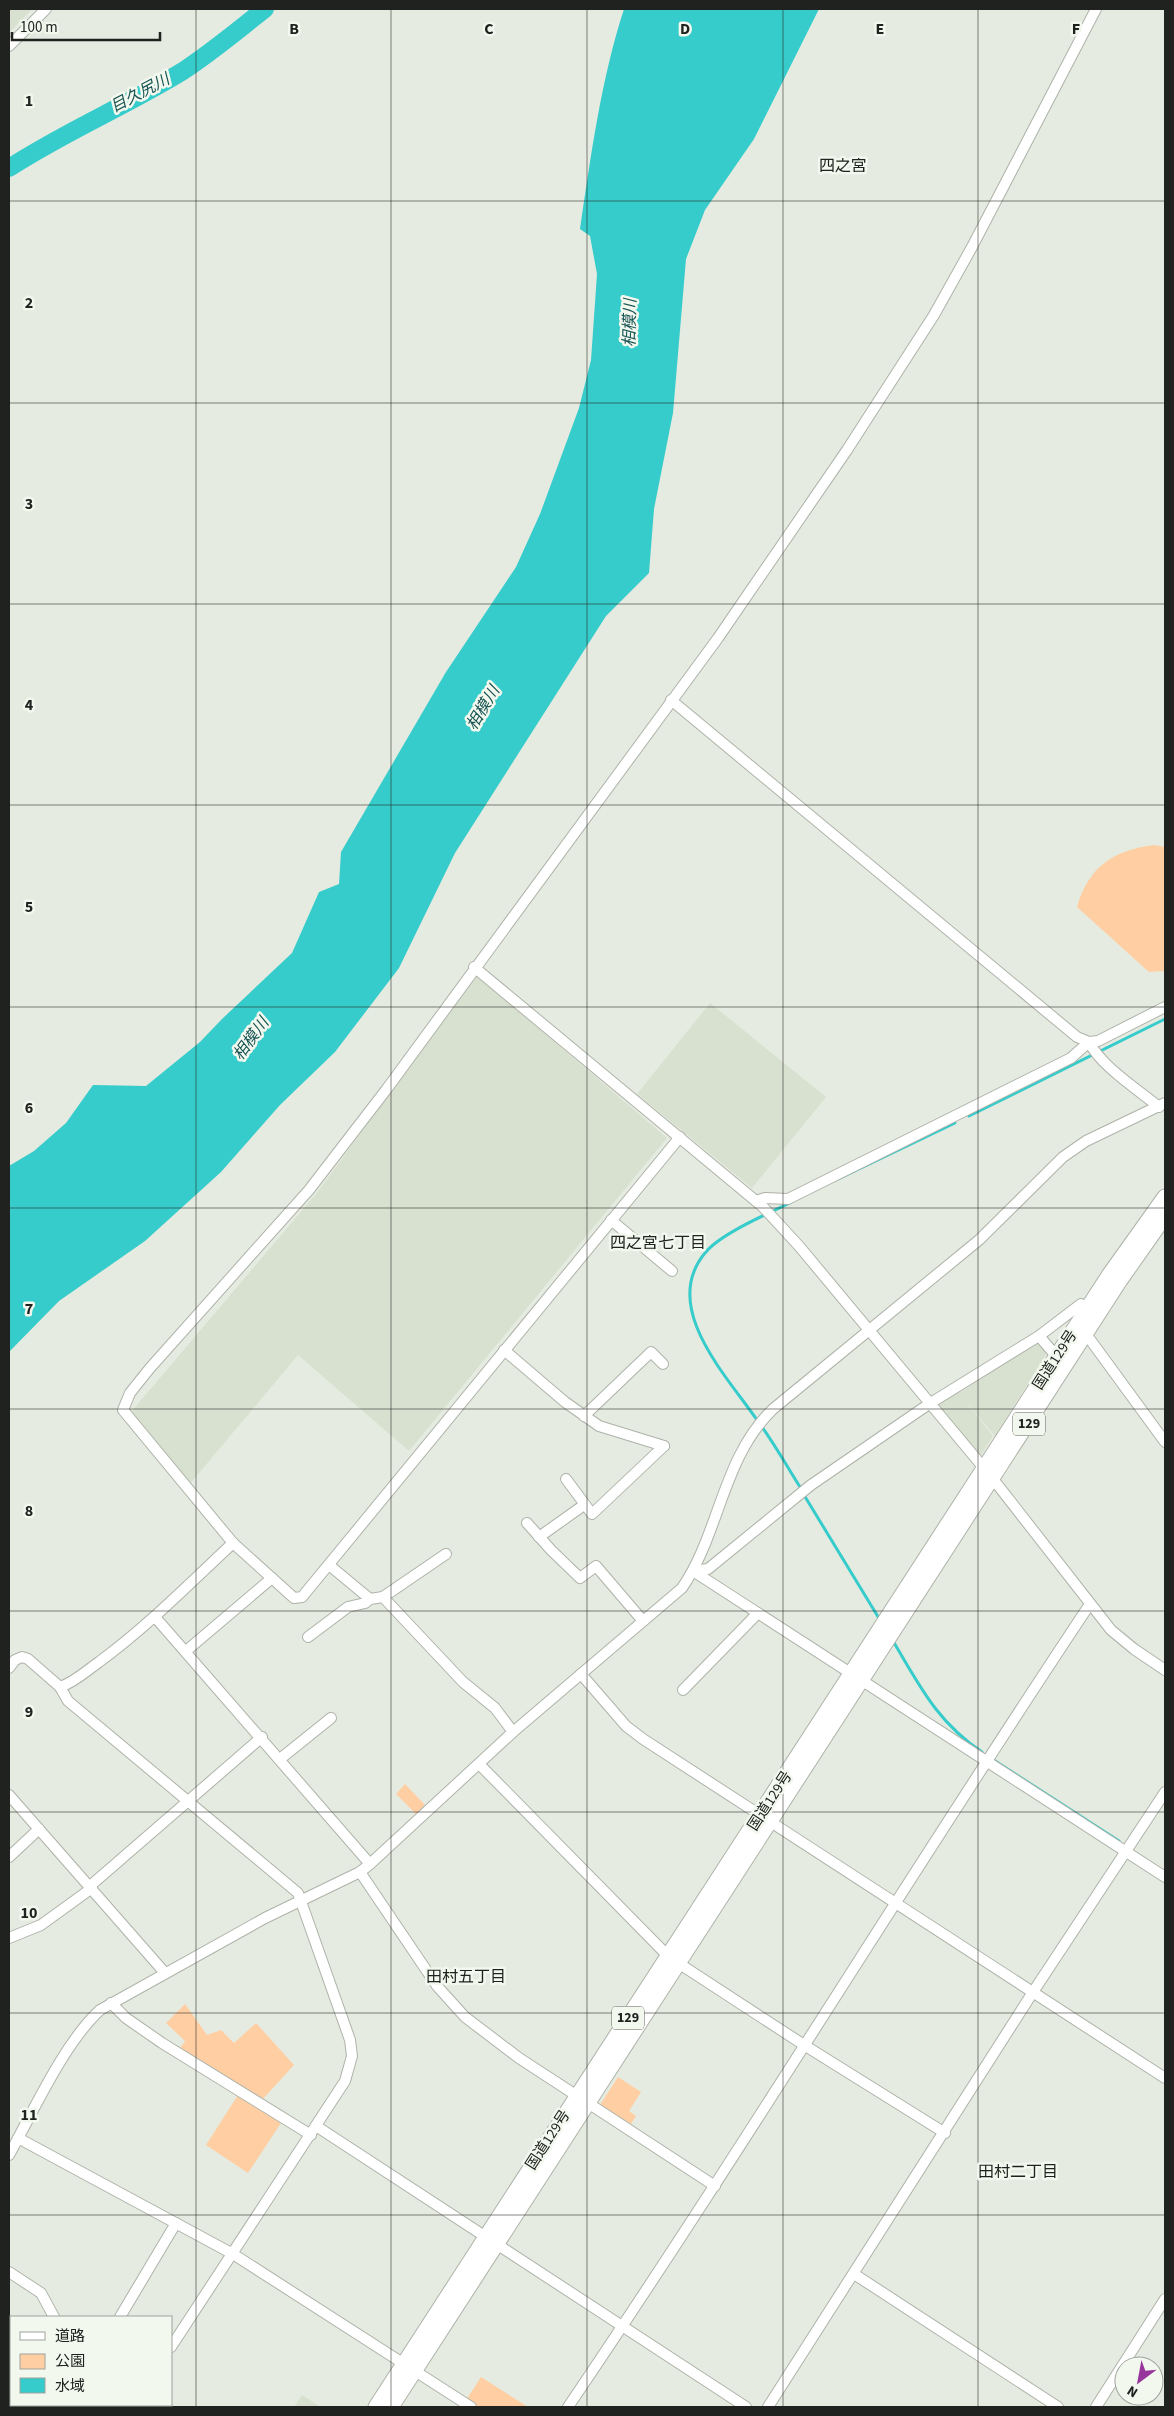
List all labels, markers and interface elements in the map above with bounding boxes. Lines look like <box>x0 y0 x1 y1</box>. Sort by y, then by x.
scale bar <box>12 10 160 42</box>
text: 100 m <box>20 17 58 38</box>
text: B <box>289 18 299 40</box>
text: C <box>484 18 494 40</box>
text: D <box>680 18 690 40</box>
text: E <box>876 18 884 40</box>
text: F <box>1072 18 1080 40</box>
water label: 目久尻川 <box>107 67 175 118</box>
text: 1 <box>25 90 33 112</box>
district label: 四之宮 <box>819 155 867 177</box>
text: 2 <box>25 292 33 314</box>
water label: 相模川 <box>619 297 641 347</box>
text: 3 <box>25 493 33 515</box>
water label: 相模川 <box>461 680 506 734</box>
text: 4 <box>25 694 34 716</box>
text: 5 <box>25 896 33 918</box>
water label: 相模川 <box>228 1012 275 1065</box>
text: 6 <box>25 1097 33 1119</box>
district label: 四之宮七丁目 <box>610 1232 706 1254</box>
text: 7 <box>25 1298 33 1320</box>
street label: 国道129号 <box>1028 1326 1082 1394</box>
road number: 129 <box>1013 1412 1045 1436</box>
text: 8 <box>25 1500 33 1522</box>
text: 9 <box>25 1701 33 1723</box>
street label: 国道129号 <box>743 1767 797 1835</box>
text: 10 <box>21 1902 37 1924</box>
district label: 田村五丁目 <box>426 1966 506 1988</box>
road number: 129 <box>612 2006 644 2030</box>
text: 11 <box>21 2104 37 2126</box>
street label: 国道129号 <box>521 2106 575 2174</box>
district label: 田村二丁目 <box>978 2161 1058 2183</box>
legend <box>10 2316 172 2406</box>
text: 道路 <box>55 2326 85 2347</box>
text: 公園 <box>55 2351 85 2372</box>
north arrow <box>1114 2356 1164 2406</box>
text: 水域 <box>55 2376 85 2397</box>
text: N <box>1123 2380 1142 2402</box>

